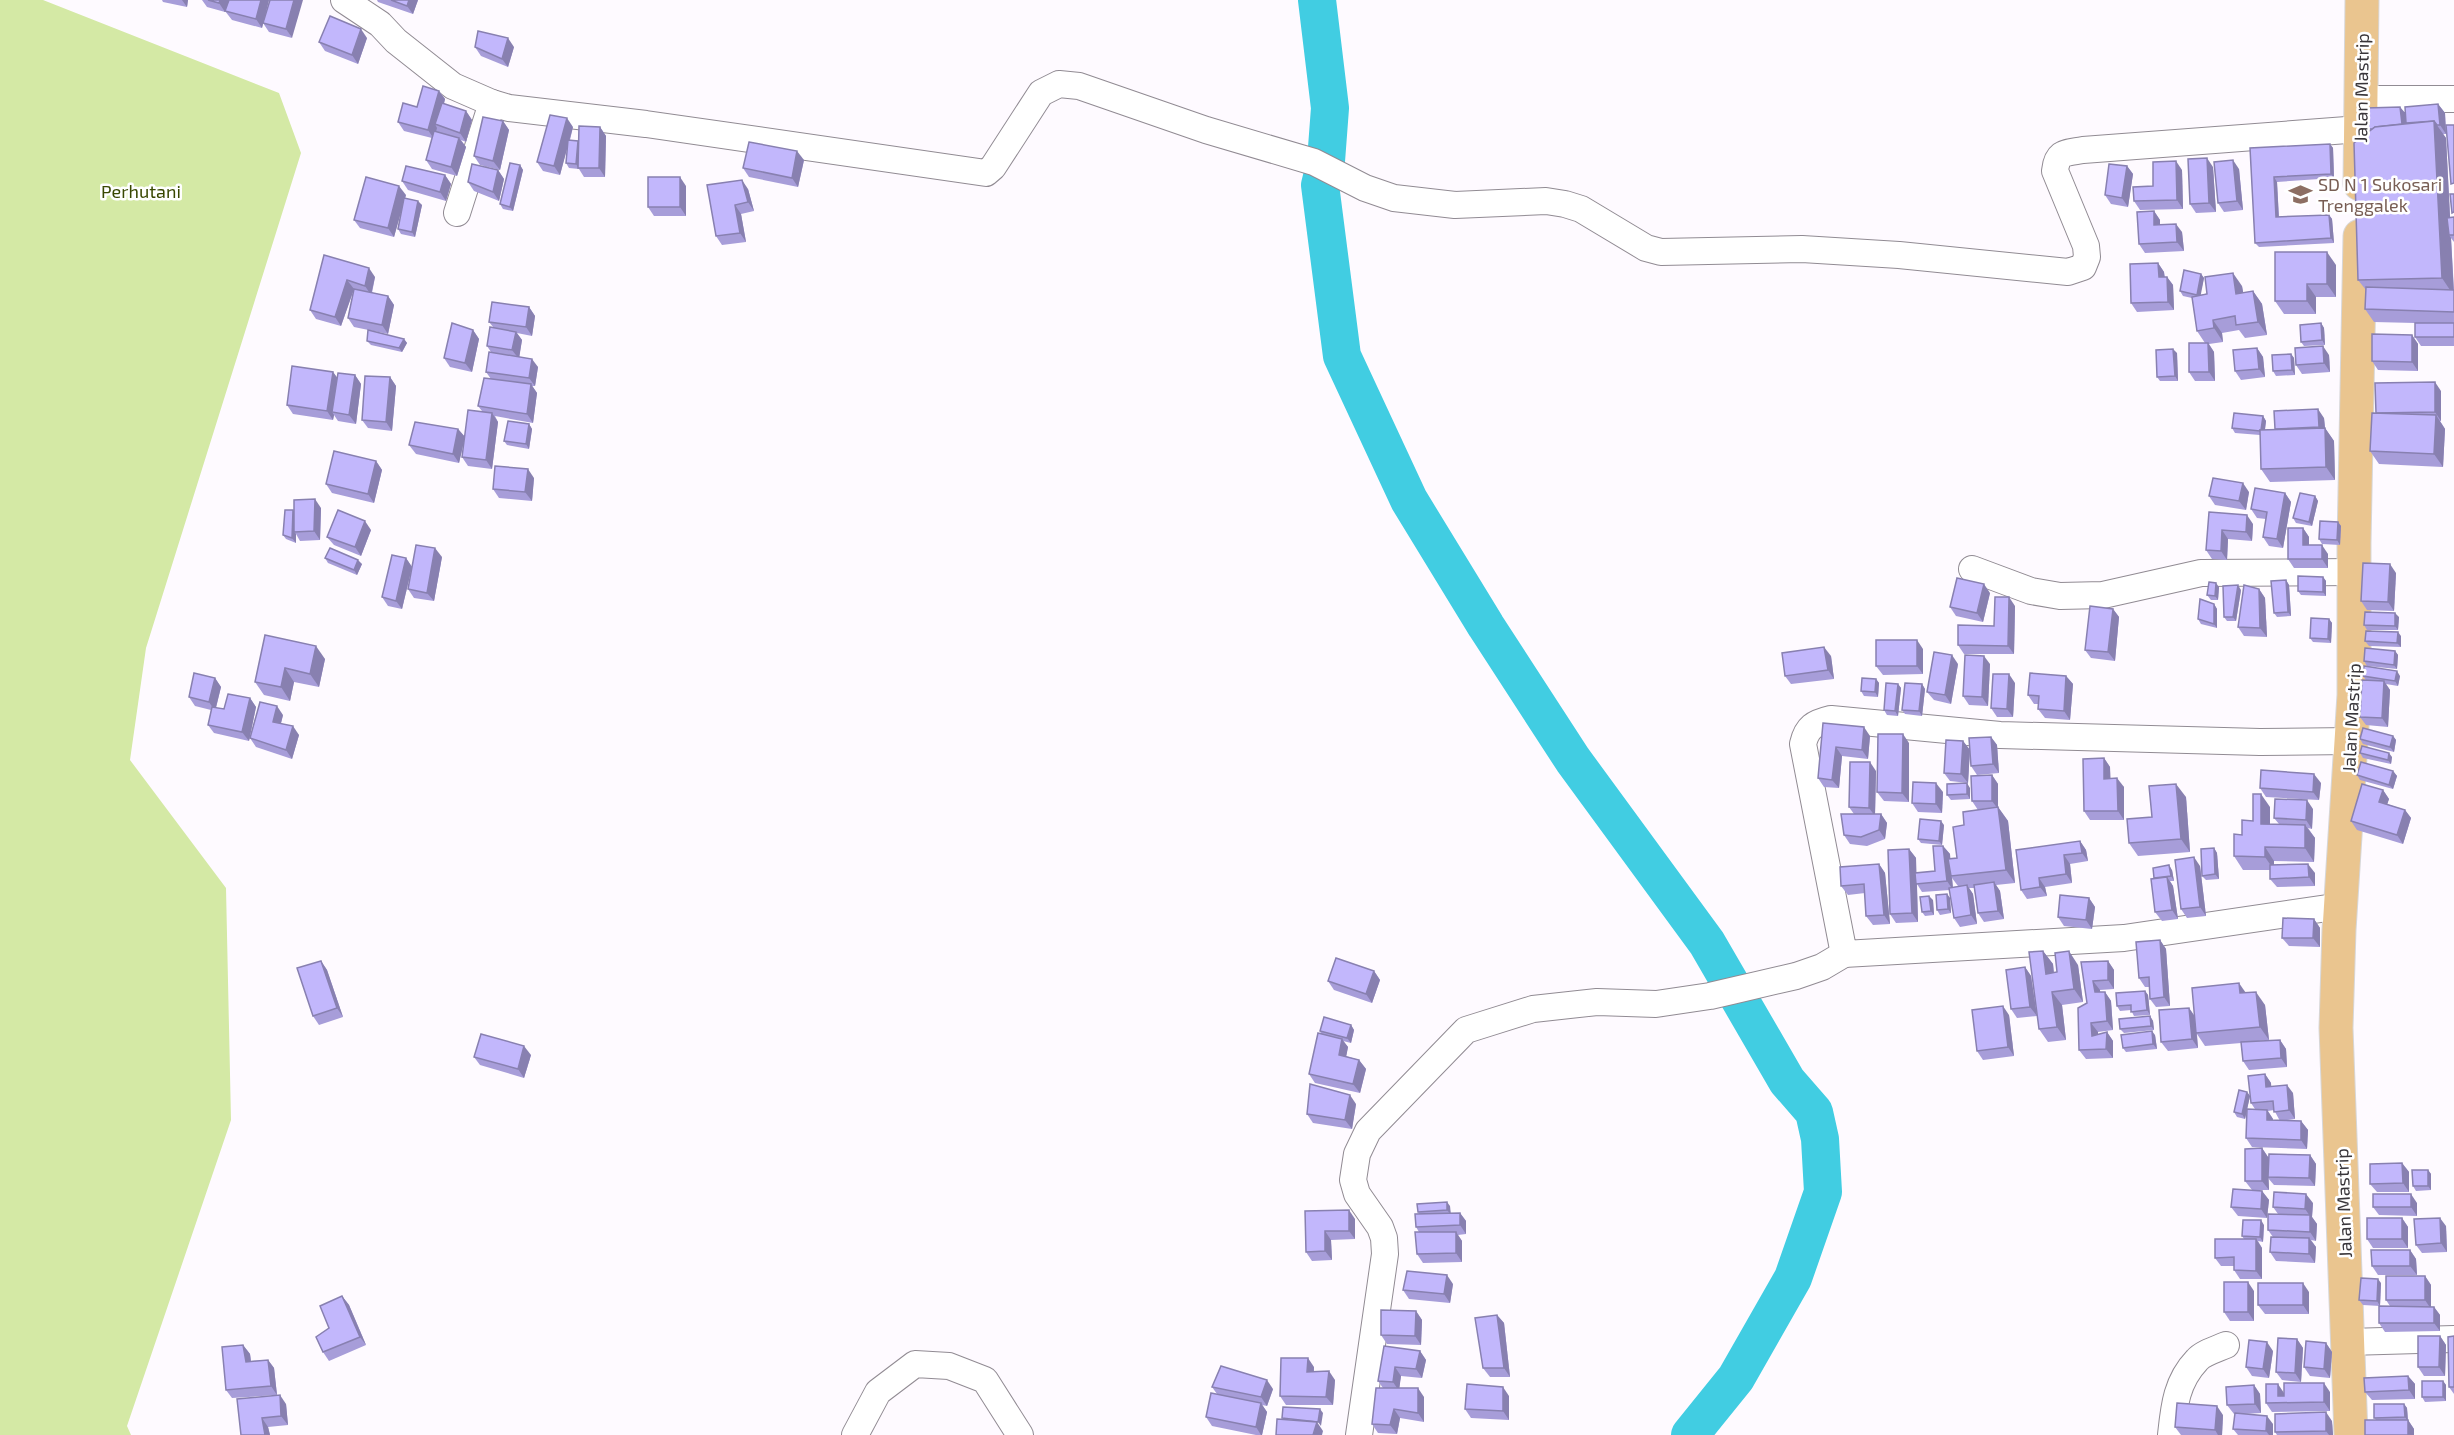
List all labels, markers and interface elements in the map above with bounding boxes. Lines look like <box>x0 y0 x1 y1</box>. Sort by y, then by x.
street label: Jalan Mastrip <box>2349 33 2373 143</box>
place label: SD N 1 Sukosari Trenggalek <box>2318 173 2442 216</box>
park label: Perhutani <box>101 180 181 202</box>
school or university icon: SD N 1 Sukosari Trenggalek <box>2287 181 2313 207</box>
street label: Jalan Mastrip <box>2337 663 2365 773</box>
street label: Jalan Mastrip <box>2330 1148 2356 1258</box>

